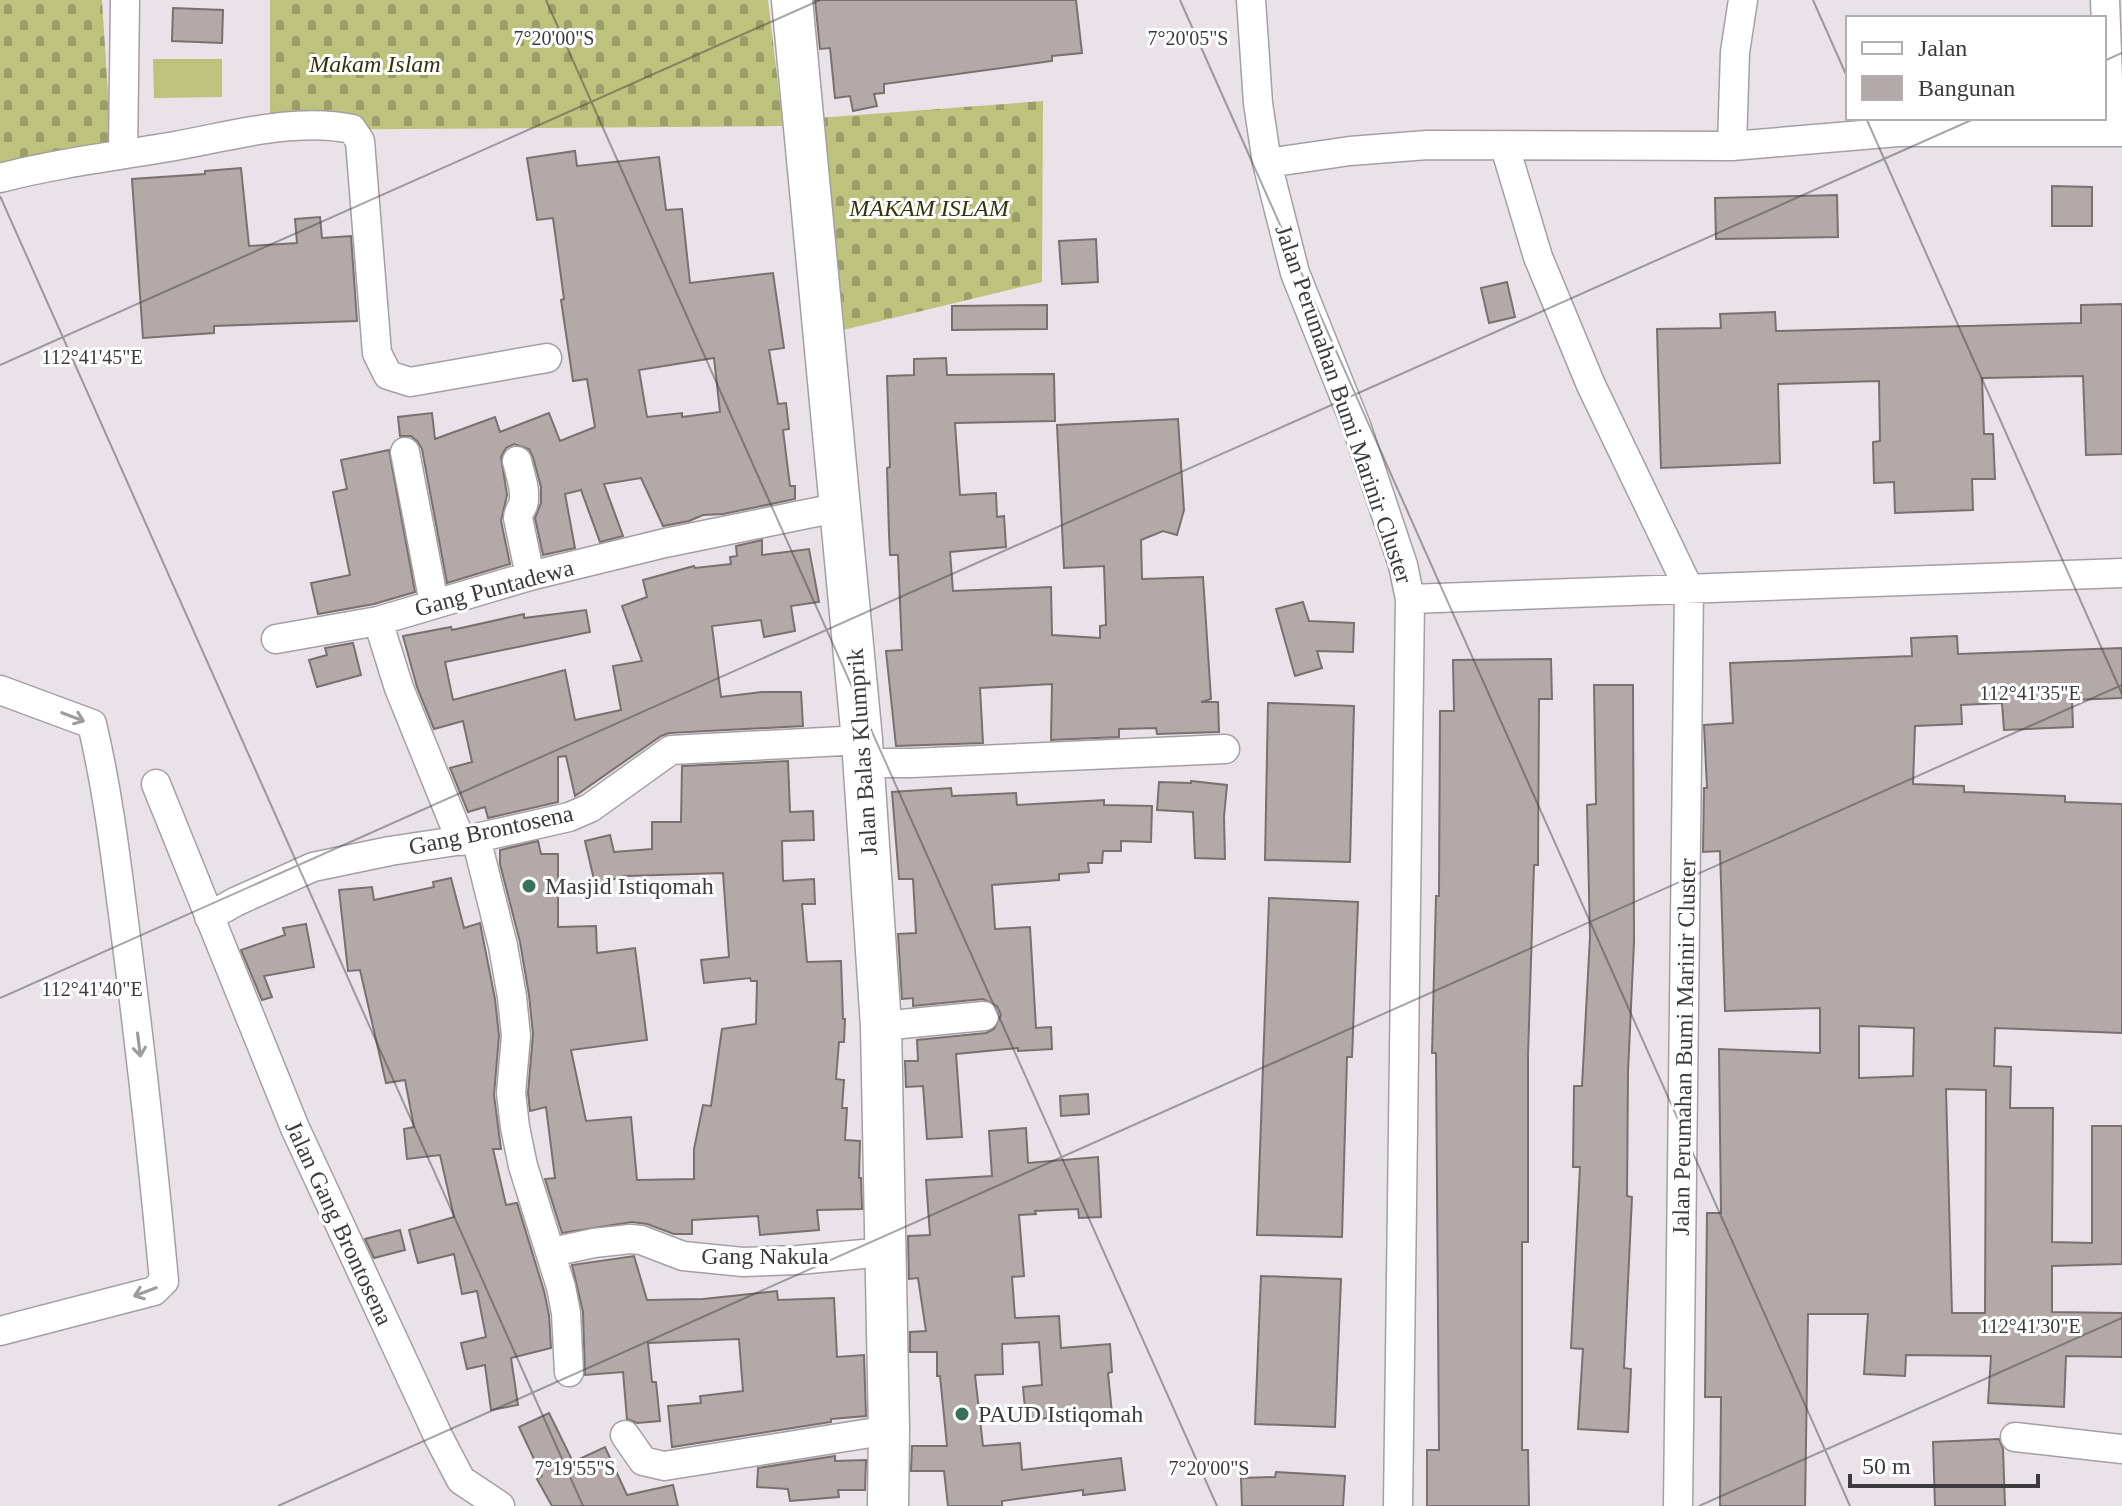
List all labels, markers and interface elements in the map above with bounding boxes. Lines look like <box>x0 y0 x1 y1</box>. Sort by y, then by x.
legend <box>1846 16 2106 120</box>
text: 7°20'00"S <box>514 27 594 49</box>
text: 7°20'05"S <box>1148 27 1228 49</box>
text: Jalan <box>1918 35 1967 61</box>
park label: Makam Islam <box>308 51 441 77</box>
text: Bangunan <box>1918 75 2015 101</box>
park label: MAKAM ISLAM <box>848 195 1011 221</box>
street label: Jalan Perumahan Bumi Marinir Cluster <box>1270 221 1418 587</box>
text: 112°41'45"E <box>41 346 143 368</box>
street label: Gang Puntadewa <box>412 554 577 622</box>
street label: Jalan Balas Klumprik <box>842 647 882 857</box>
text: 112°41'35"E <box>1979 682 2081 704</box>
one-way arrow <box>60 711 85 725</box>
street label: Gang Brontosena <box>406 800 576 860</box>
street label: Jalan Perumahan Bumi Marinir Cluster <box>1668 858 1700 1236</box>
place label: Masjid Istiqomah <box>545 873 714 899</box>
marker: Masjid Istiqomah <box>520 877 538 895</box>
text: 112°41'40"E <box>41 978 143 1000</box>
one-way arrow <box>132 1031 147 1058</box>
street label: Jalan Gang Brontosena <box>280 1117 398 1330</box>
street label: Gang Nakula <box>701 1243 829 1269</box>
one-way arrow <box>134 1286 158 1300</box>
text: 112°41'30"E <box>1979 1315 2081 1337</box>
place label: PAUD Istiqomah <box>978 1401 1143 1427</box>
marker: PAUD Istiqomah <box>953 1405 971 1423</box>
scale bar <box>1850 1438 2038 1488</box>
text: 50 m <box>1862 1453 1911 1479</box>
text: 7°19'55"S <box>535 1457 615 1479</box>
text: 7°20'00"S <box>1169 1457 1249 1479</box>

